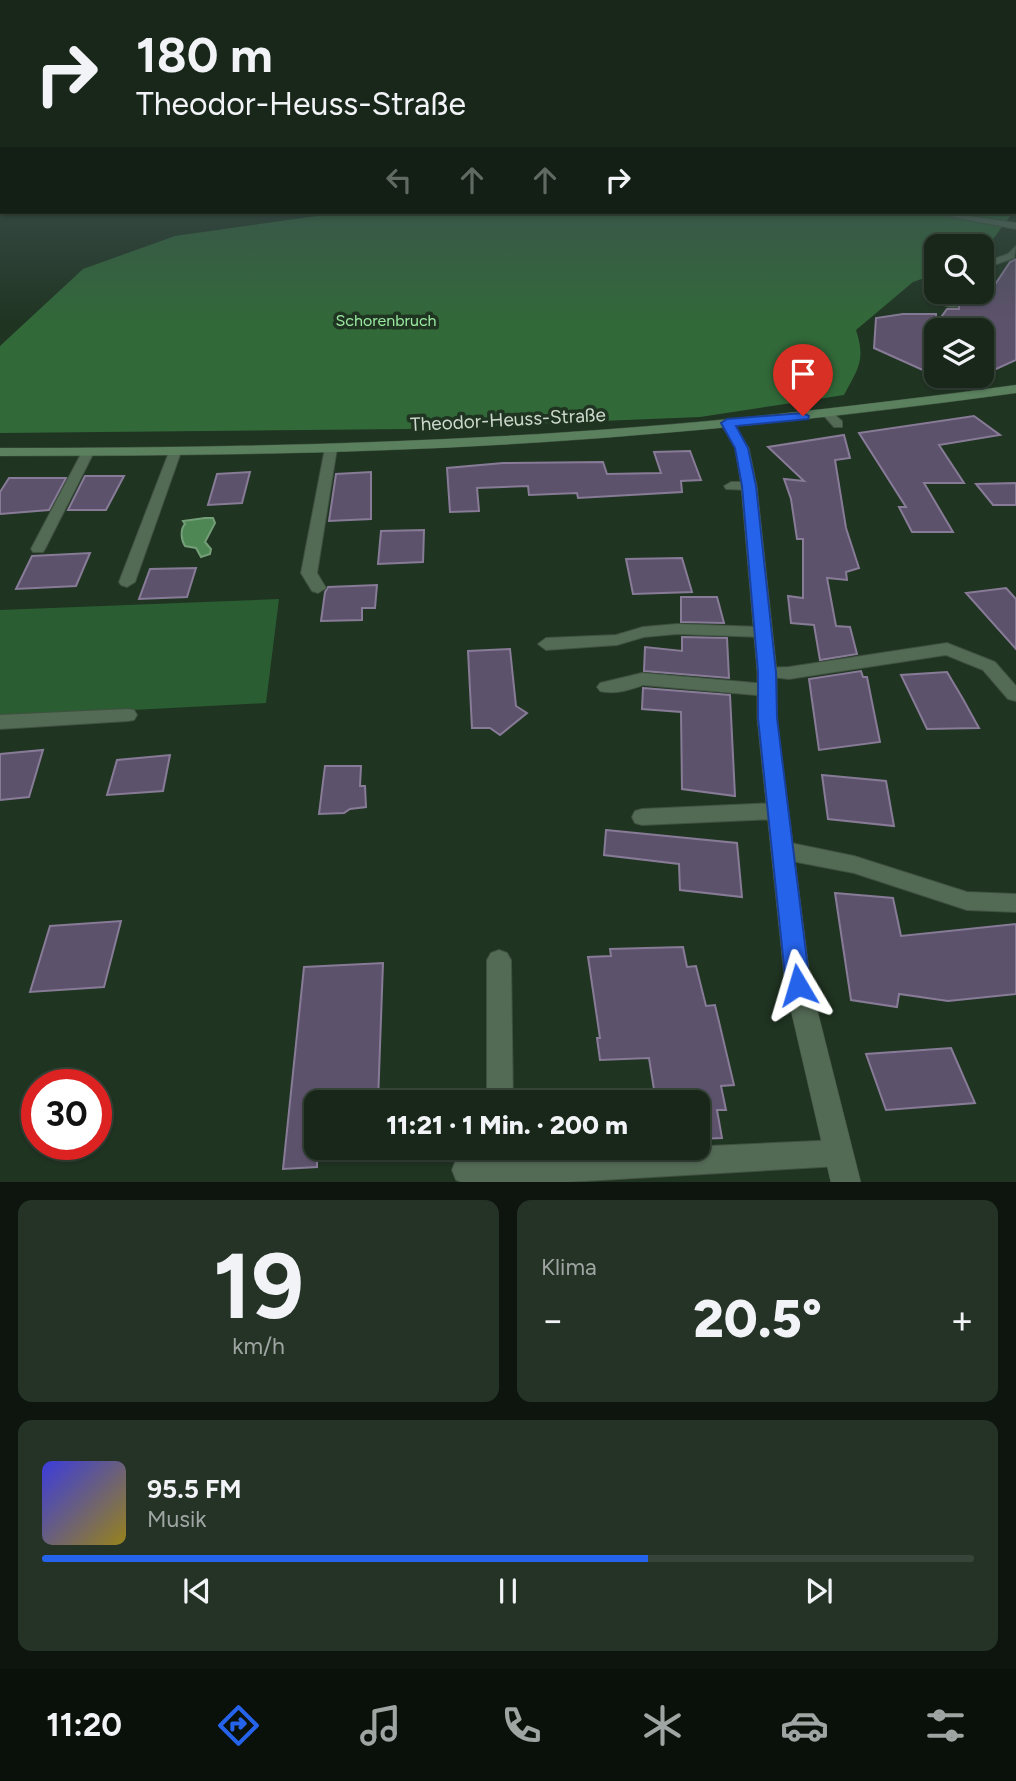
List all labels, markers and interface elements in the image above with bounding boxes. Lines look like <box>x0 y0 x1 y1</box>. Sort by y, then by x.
text: 180 m <box>136 25 273 84</box>
icon: right <box>21 28 112 119</box>
text: Theodor-Heuss-Straße <box>136 85 466 123</box>
icon: left <box>380 161 418 199</box>
icon: ahead <box>453 161 491 199</box>
icon: ahead <box>526 161 564 199</box>
icon: right <box>599 161 637 199</box>
map controls <box>924 234 994 388</box>
button: search <box>924 234 994 304</box>
park label: Schorenbruch <box>335 311 437 330</box>
button: layers <box>924 318 994 388</box>
pin <box>773 344 833 416</box>
icon: arrive <box>784 355 822 393</box>
street label: Theodor-Heuss-Straße <box>410 403 606 436</box>
position arrow <box>761 948 835 1022</box>
speed limit sign: 30 <box>21 1069 112 1160</box>
text: 11:21 · 1 Min. · 200 m <box>386 1109 628 1141</box>
text: 19 <box>213 1232 304 1341</box>
text: Klima <box>541 1253 597 1281</box>
text: 20.5° <box>693 1288 822 1350</box>
text: − <box>541 1297 565 1343</box>
text: + <box>950 1297 974 1343</box>
text: km/h <box>232 1332 285 1360</box>
text: 95.5 FM <box>147 1473 242 1505</box>
text: Musik <box>147 1505 207 1533</box>
icon: previous <box>178 1572 216 1610</box>
icon: pause <box>489 1572 527 1610</box>
icon: next <box>800 1572 838 1610</box>
icon: directions <box>214 1701 263 1750</box>
icon: music <box>356 1701 405 1750</box>
icon: phone <box>497 1701 546 1750</box>
icon: climate <box>638 1701 687 1750</box>
icon: car <box>780 1701 829 1750</box>
icon: filters <box>921 1701 970 1750</box>
text: 11:20 <box>46 1706 122 1744</box>

